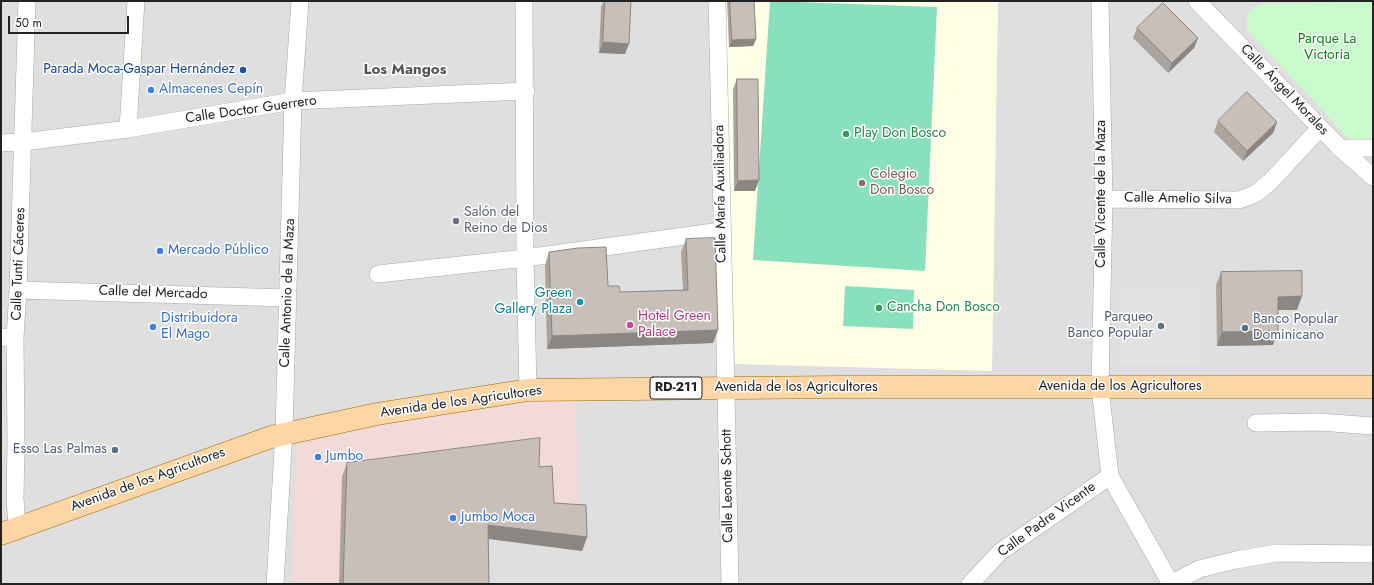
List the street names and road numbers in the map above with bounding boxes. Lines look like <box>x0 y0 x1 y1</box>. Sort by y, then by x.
street label: Calle Ángel Morales <box>1236 41 1332 139</box>
street label: Calle Doctor Guerrero <box>184 92 318 128</box>
street label: Calle Vicente de la Maza <box>1094 120 1110 268</box>
street label: Calle María Auxiliadora <box>711 125 731 263</box>
street label: Calle Amelio Silva <box>1124 190 1232 208</box>
street label: Calle Tunti Cáceres <box>9 207 29 321</box>
street label: Calle Antonio de la Maza <box>277 218 299 368</box>
street label: Calle del Mercado <box>98 283 208 303</box>
road number: RD-211 <box>650 377 702 399</box>
street label: Avenida de los Agricultores <box>1038 379 1202 395</box>
street label: Avenida de los Agricultores <box>714 380 878 396</box>
street label: Avenida de los Agricultores <box>379 382 543 422</box>
street label: Calle Leonte Schott <box>719 429 737 543</box>
street label: Avenida de los Agricultores <box>69 444 227 516</box>
street label: Calle Padre Vicente <box>995 479 1099 561</box>

